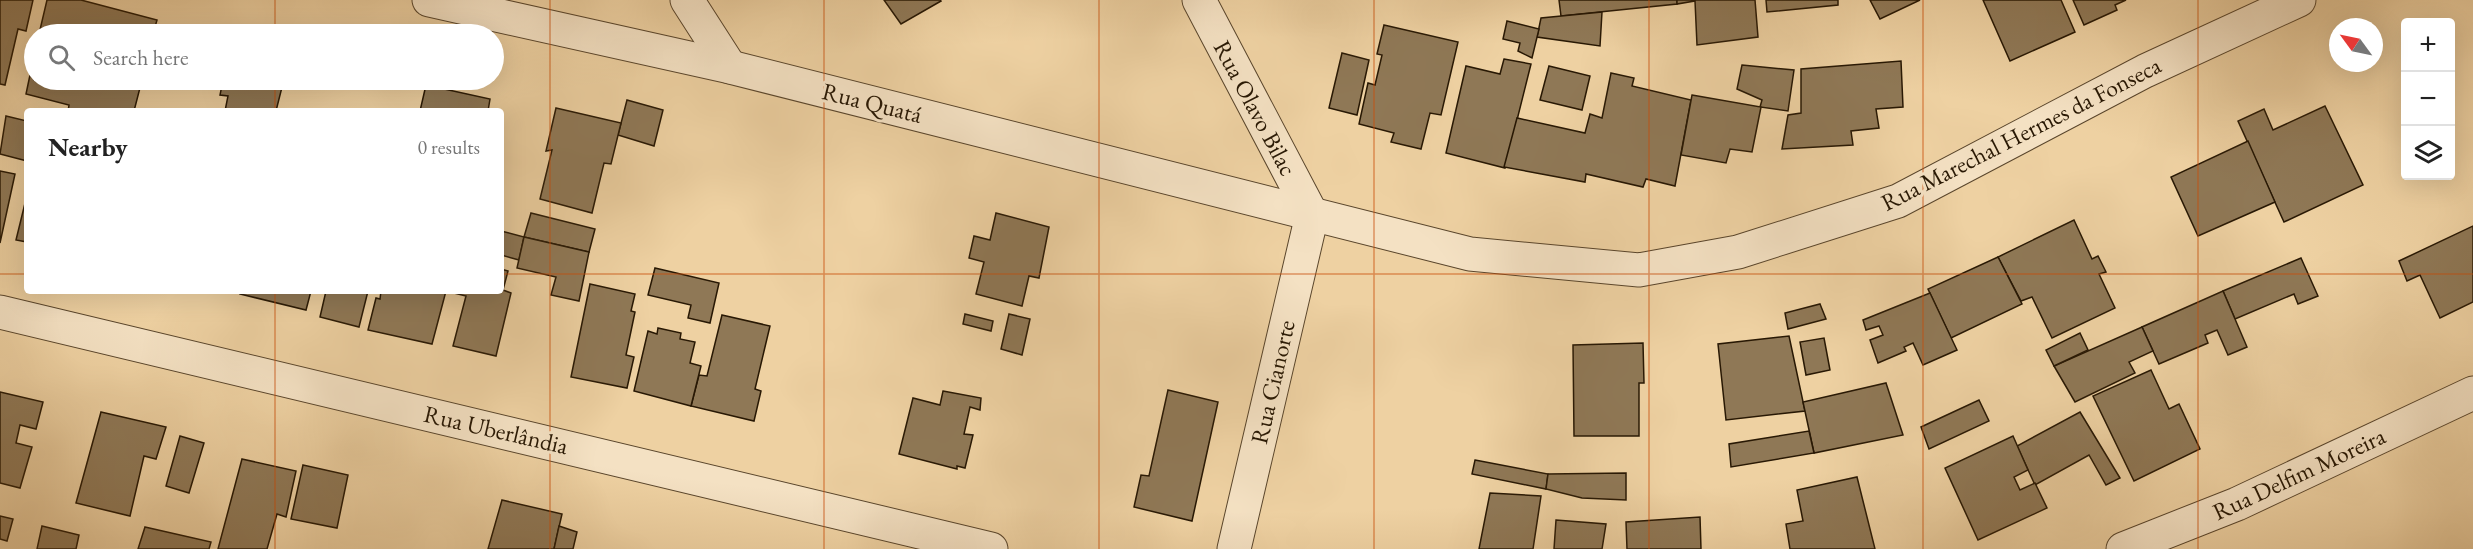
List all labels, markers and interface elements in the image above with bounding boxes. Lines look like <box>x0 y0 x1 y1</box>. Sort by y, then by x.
north arrow <box>2329 18 2383 72</box>
map controls <box>2401 18 2455 180</box>
button: + <box>2401 18 2455 72</box>
search box <box>24 24 504 90</box>
street label: Rua Olavo Bilac <box>1207 35 1304 181</box>
icon: search <box>45 41 78 74</box>
text: Search here <box>93 43 188 72</box>
street label: Rua Marechal Hermes da Fonseca <box>1876 49 2166 218</box>
button: − <box>2401 72 2455 126</box>
street label: Rua Quatá <box>819 75 926 130</box>
button: layers <box>2401 126 2455 180</box>
text: Nearby <box>48 130 128 164</box>
text: 0 results <box>417 134 480 160</box>
street label: Rua Cianorte <box>1243 317 1302 447</box>
street label: Rua Uberlândia <box>421 398 572 461</box>
street label: Rua Delfim Moreira <box>2207 420 2391 527</box>

